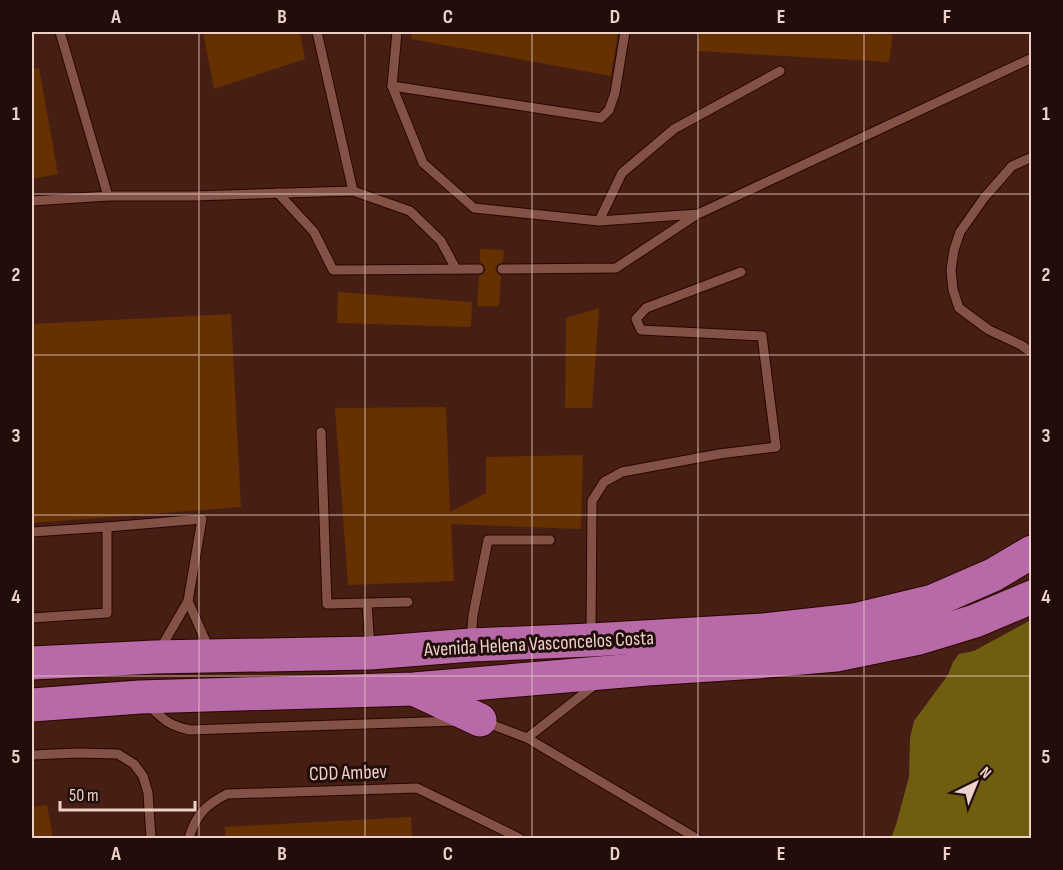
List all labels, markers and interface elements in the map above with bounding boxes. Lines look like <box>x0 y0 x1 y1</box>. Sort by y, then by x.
text: A <box>110 5 121 29</box>
text: B <box>277 5 287 29</box>
text: C <box>443 5 453 29</box>
text: D <box>610 5 620 29</box>
text: E <box>777 5 785 29</box>
text: F <box>943 5 951 29</box>
text: 1 <box>12 102 20 126</box>
text: 1 <box>1042 102 1050 126</box>
text: 2 <box>12 263 20 287</box>
text: 2 <box>1042 263 1050 287</box>
text: 3 <box>12 424 21 448</box>
text: 3 <box>1042 424 1051 448</box>
text: 4 <box>11 585 21 609</box>
text: 4 <box>1041 585 1051 609</box>
street label: Avenida Helena Vasconcelos Costa <box>423 626 654 662</box>
text: 5 <box>12 745 21 769</box>
text: 5 <box>1042 745 1051 769</box>
north arrow <box>946 753 1006 813</box>
street label: CDD Ambev <box>308 760 388 786</box>
text: N <box>976 763 995 783</box>
scale bar <box>60 774 195 812</box>
text: 50 m <box>69 785 99 806</box>
text: A <box>110 842 121 866</box>
text: B <box>277 842 287 866</box>
text: C <box>443 842 453 866</box>
text: D <box>610 842 620 866</box>
text: E <box>777 842 785 866</box>
text: F <box>943 842 951 866</box>

